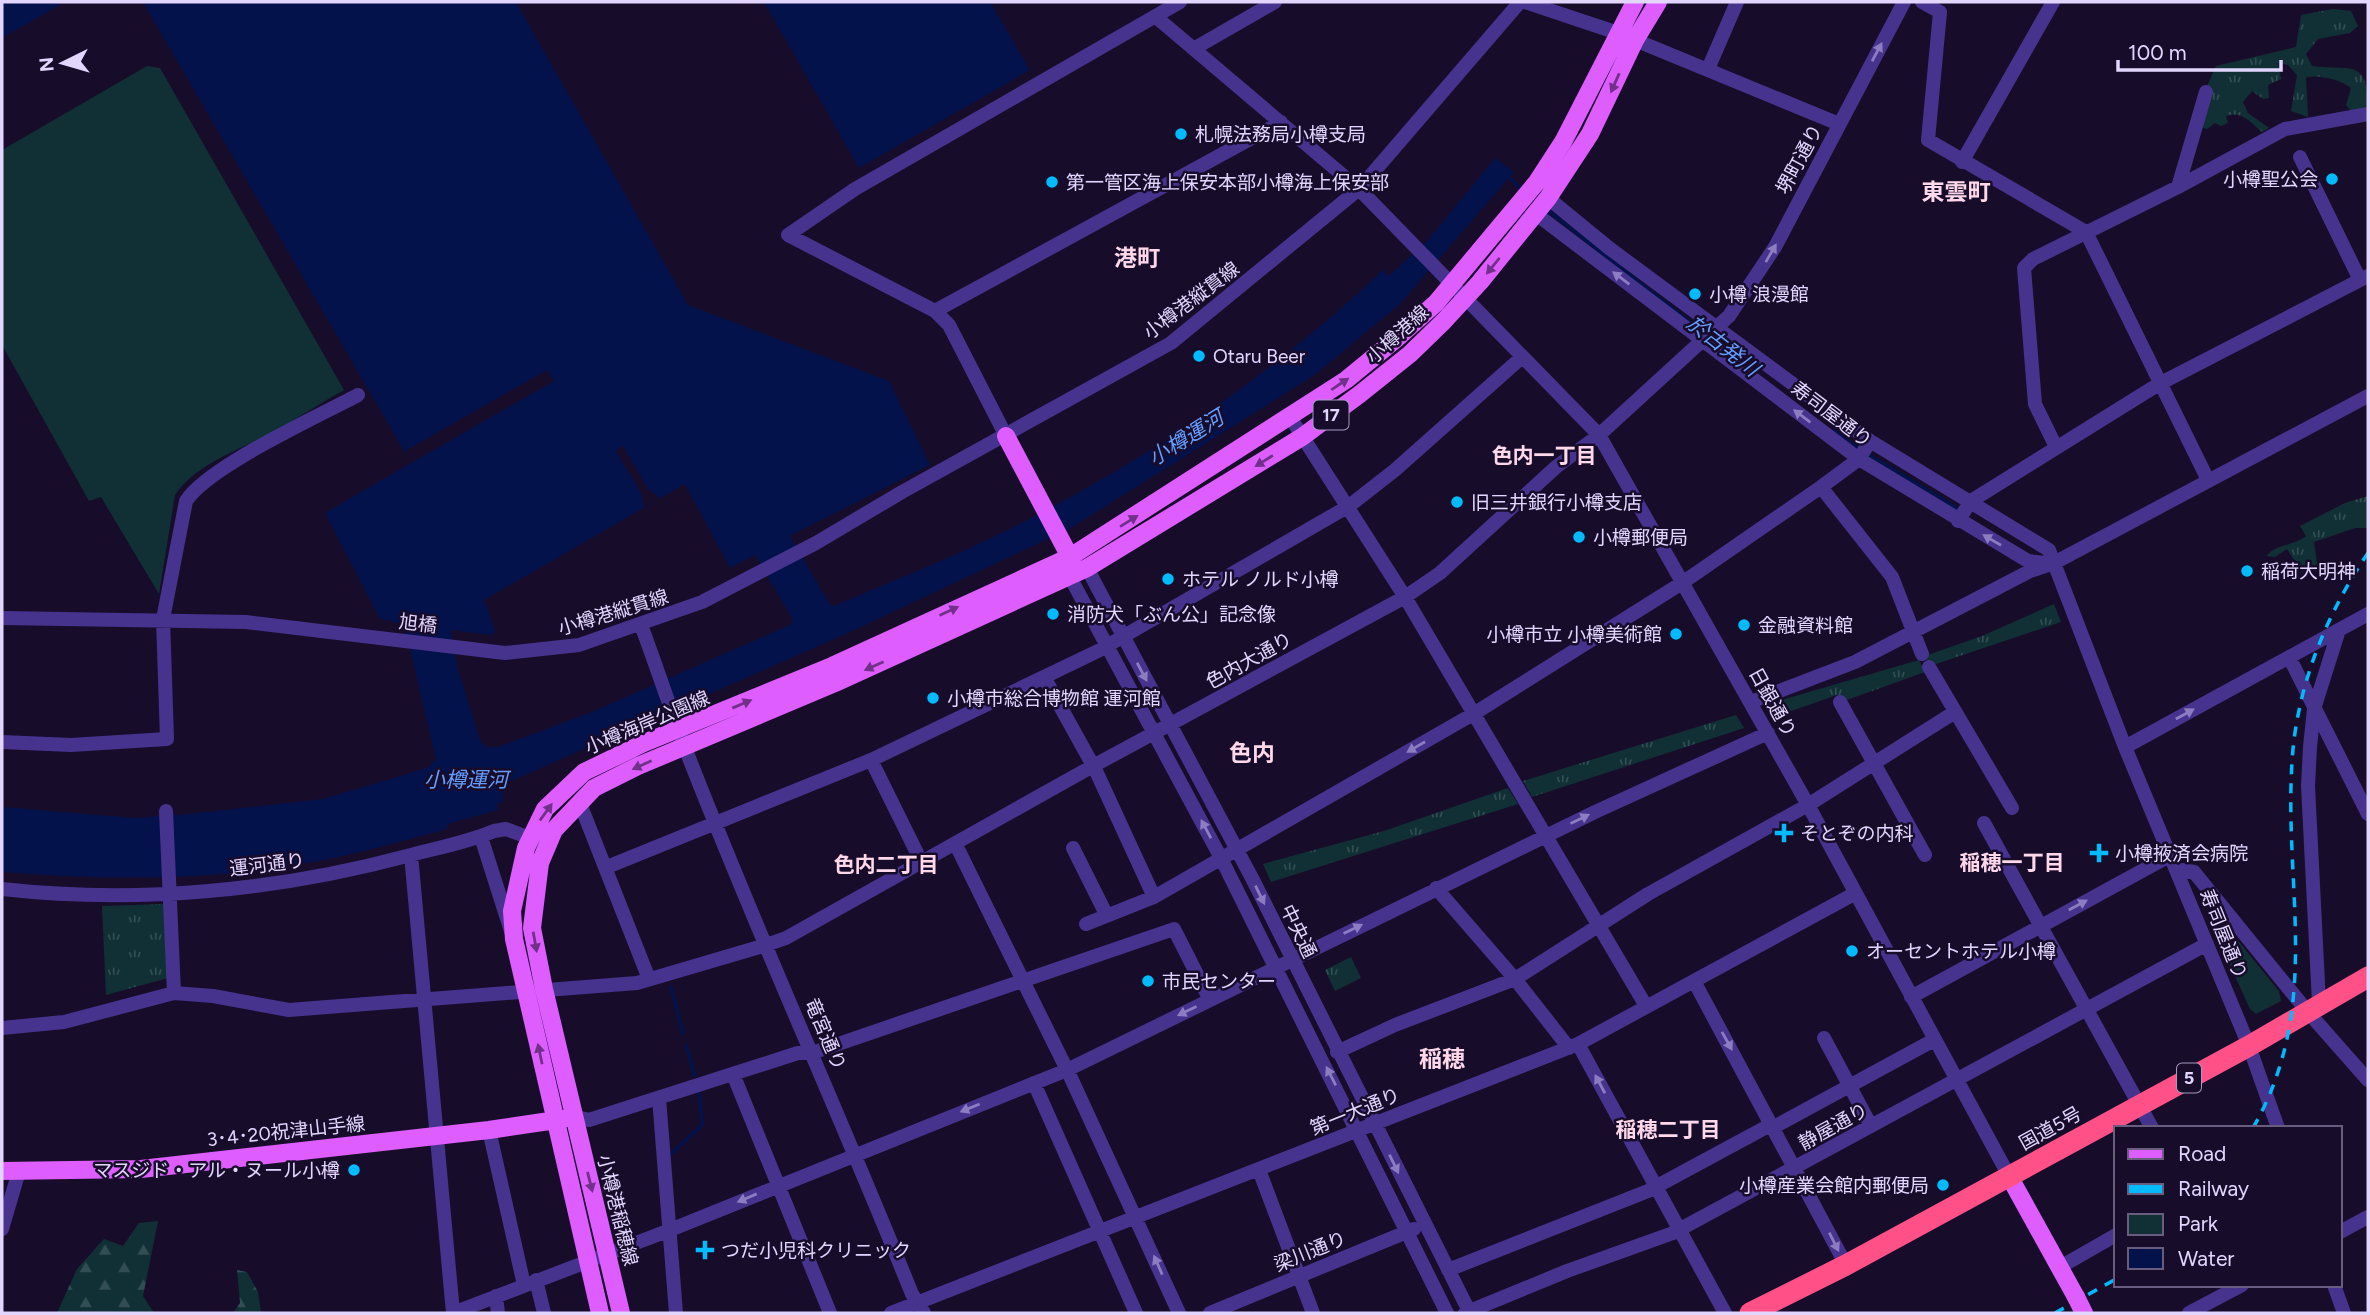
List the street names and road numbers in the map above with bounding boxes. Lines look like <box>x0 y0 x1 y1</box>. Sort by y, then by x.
street label: 堺町通り <box>1771 120 1827 198</box>
street label: 小樽港縦貫線 <box>1139 257 1244 344</box>
street label: 小樽港線 <box>1361 300 1433 368</box>
street label: 寿司屋通り <box>1787 377 1877 452</box>
road number: 17 <box>1314 400 1348 430</box>
street label: 小樽港縦貫線 <box>555 585 671 640</box>
street label: 旭橋 <box>398 610 438 637</box>
street label: 色内大通り <box>1202 627 1296 694</box>
street label: 日銀通り <box>1744 663 1801 741</box>
street label: 小樽海岸公園線 <box>581 686 713 759</box>
street label: 運河通り <box>228 848 306 881</box>
street label: 寿司屋通り <box>2195 886 2252 983</box>
street label: 中央通 <box>1276 901 1321 962</box>
street label: 竜宮通り <box>800 995 851 1074</box>
road number: 5 <box>2177 1064 2201 1092</box>
street label: 第一大通り <box>1307 1083 1404 1140</box>
street label: 静屋通り <box>1794 1098 1872 1155</box>
street label: 国道5号 <box>2015 1102 2086 1155</box>
street label: 3･4･20祝津山手線 <box>206 1112 366 1151</box>
street label: 小樽港稲穂線 <box>593 1152 642 1268</box>
street label: 梁川通り <box>1271 1227 1350 1276</box>

